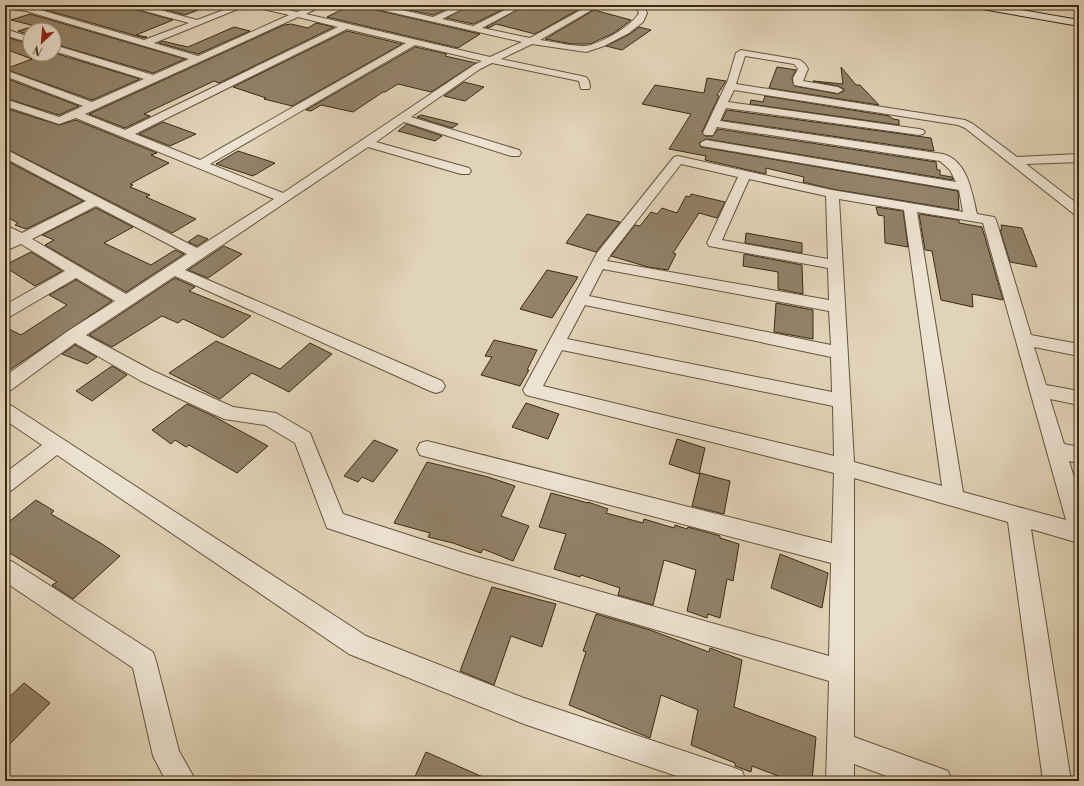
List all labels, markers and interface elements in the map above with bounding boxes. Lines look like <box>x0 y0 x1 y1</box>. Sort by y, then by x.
north arrow <box>22 22 62 62</box>
text: N <box>31 42 45 58</box>

